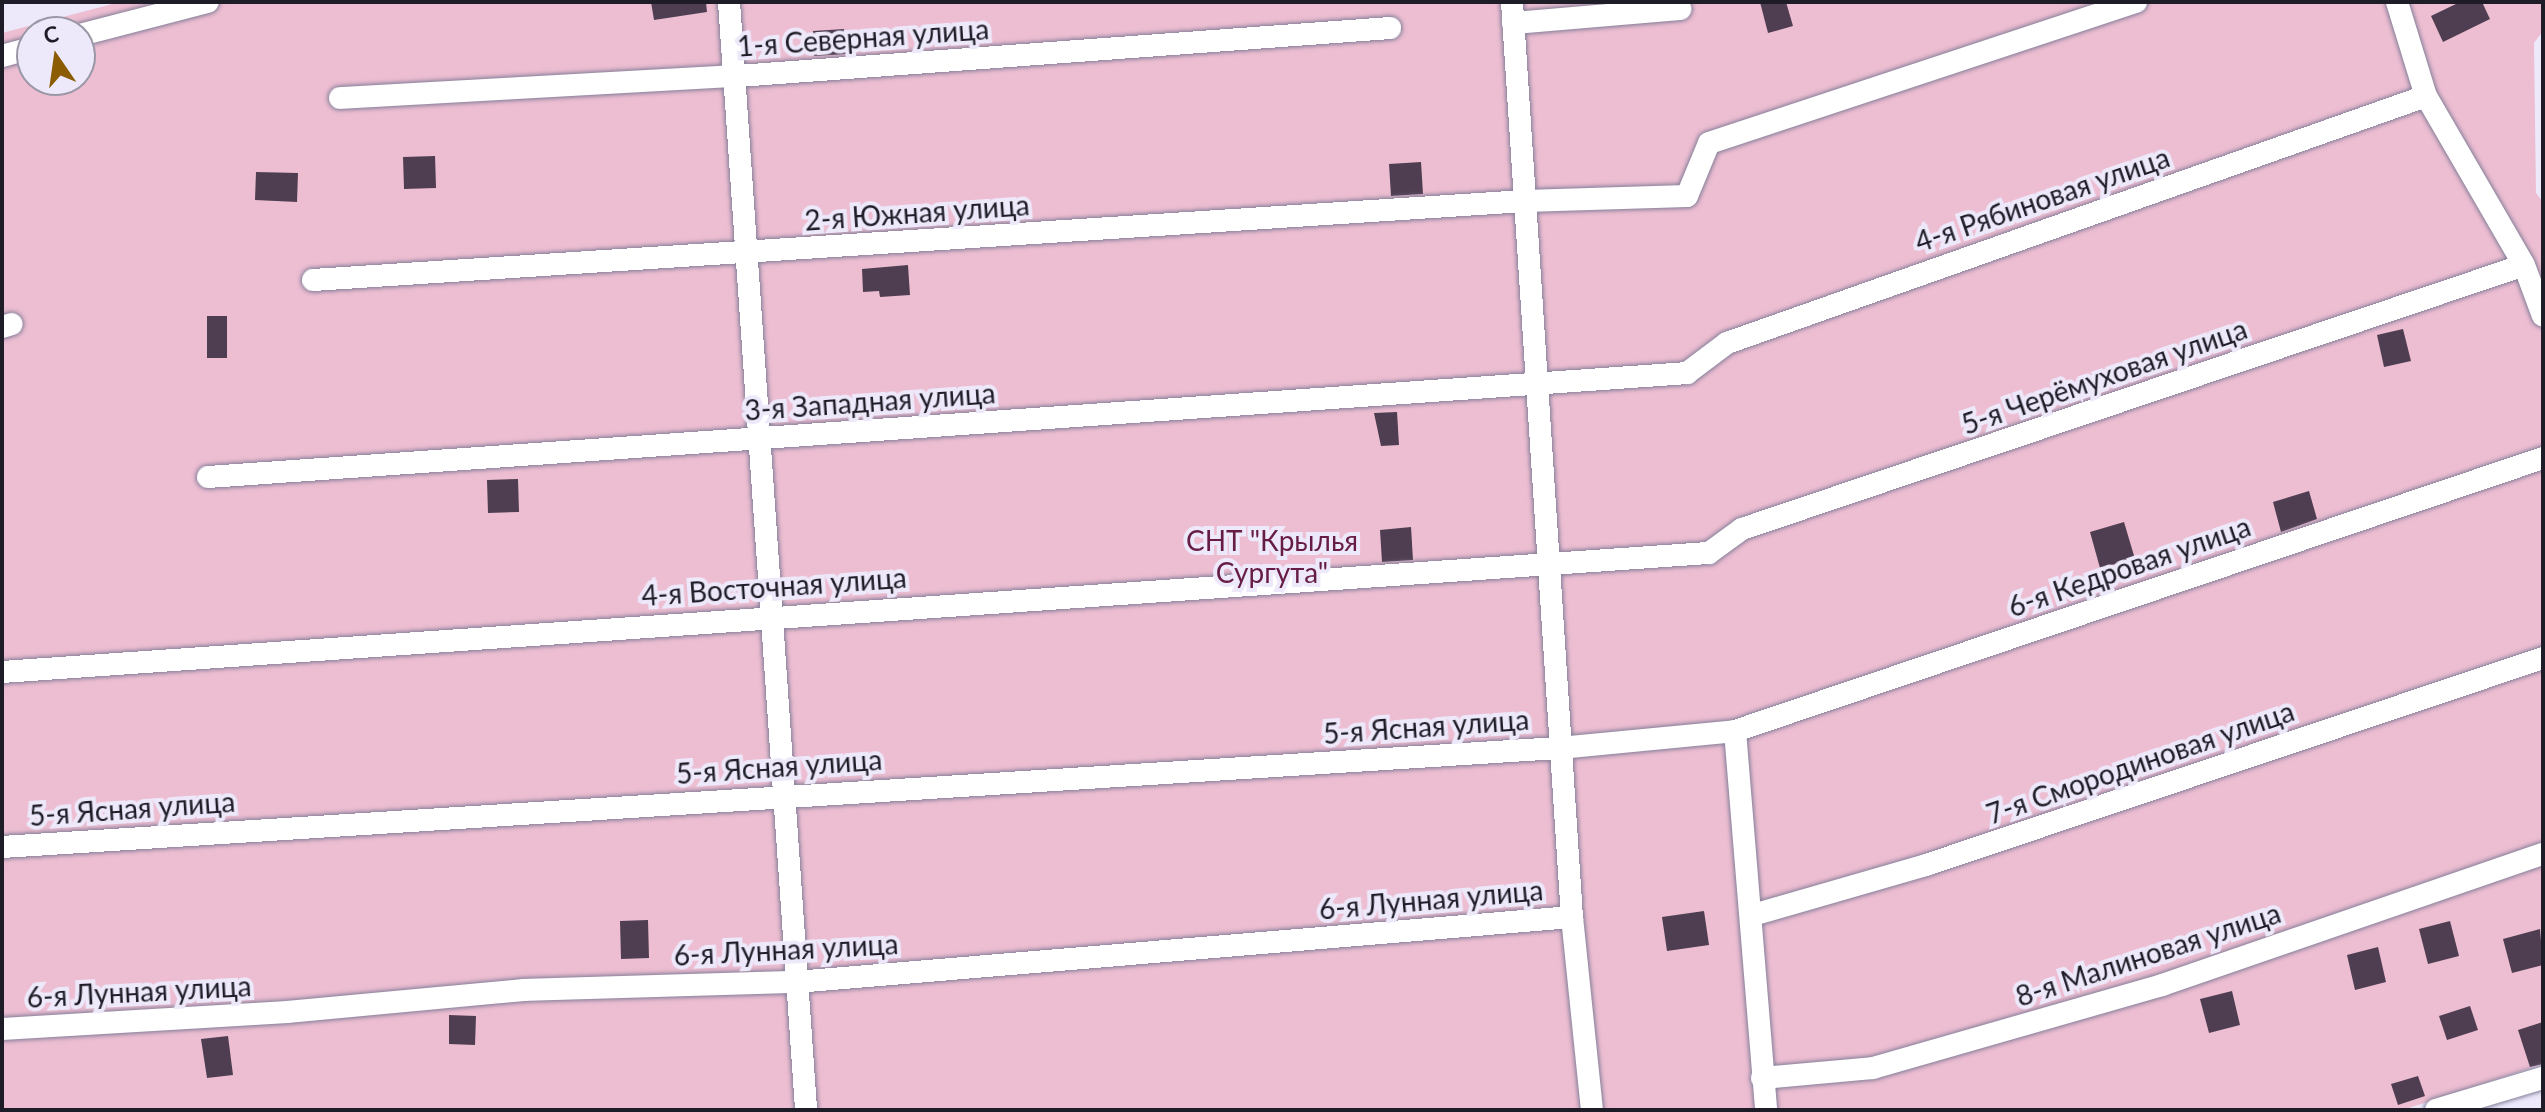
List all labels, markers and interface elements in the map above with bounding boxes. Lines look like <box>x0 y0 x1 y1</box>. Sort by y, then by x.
street label: 1-я Северная улица <box>736 11 990 63</box>
north arrow <box>16 16 96 96</box>
text: С <box>41 19 61 49</box>
street label: 4-я Рябиновая улица <box>1910 140 2174 258</box>
street label: 2-я Южная улица <box>803 187 1031 237</box>
street label: 5-я Черёмуховая улица <box>1957 311 2251 441</box>
street label: 3-я Западная улица <box>743 375 997 427</box>
street label: 6-я Кедровая улица <box>2003 509 2255 623</box>
park label: CНТ "Крылья Сургута" <box>1186 523 1358 589</box>
street label: 4-я Восточная улица <box>640 560 908 612</box>
street label: 7-я Смородиновая улица <box>1982 694 2298 830</box>
street label: 5-я Ясная улица <box>1322 702 1530 750</box>
street label: 5-я Ясная улица <box>675 742 883 790</box>
street label: 5-я Ясная улица <box>28 784 236 832</box>
street label: 6-я Лунная улица <box>1317 872 1545 926</box>
street label: 8-я Малиновая улица <box>2011 895 2285 1013</box>
street label: 6-я Лунная улица <box>673 926 899 972</box>
street label: 6-я Лунная улица <box>26 968 252 1014</box>

